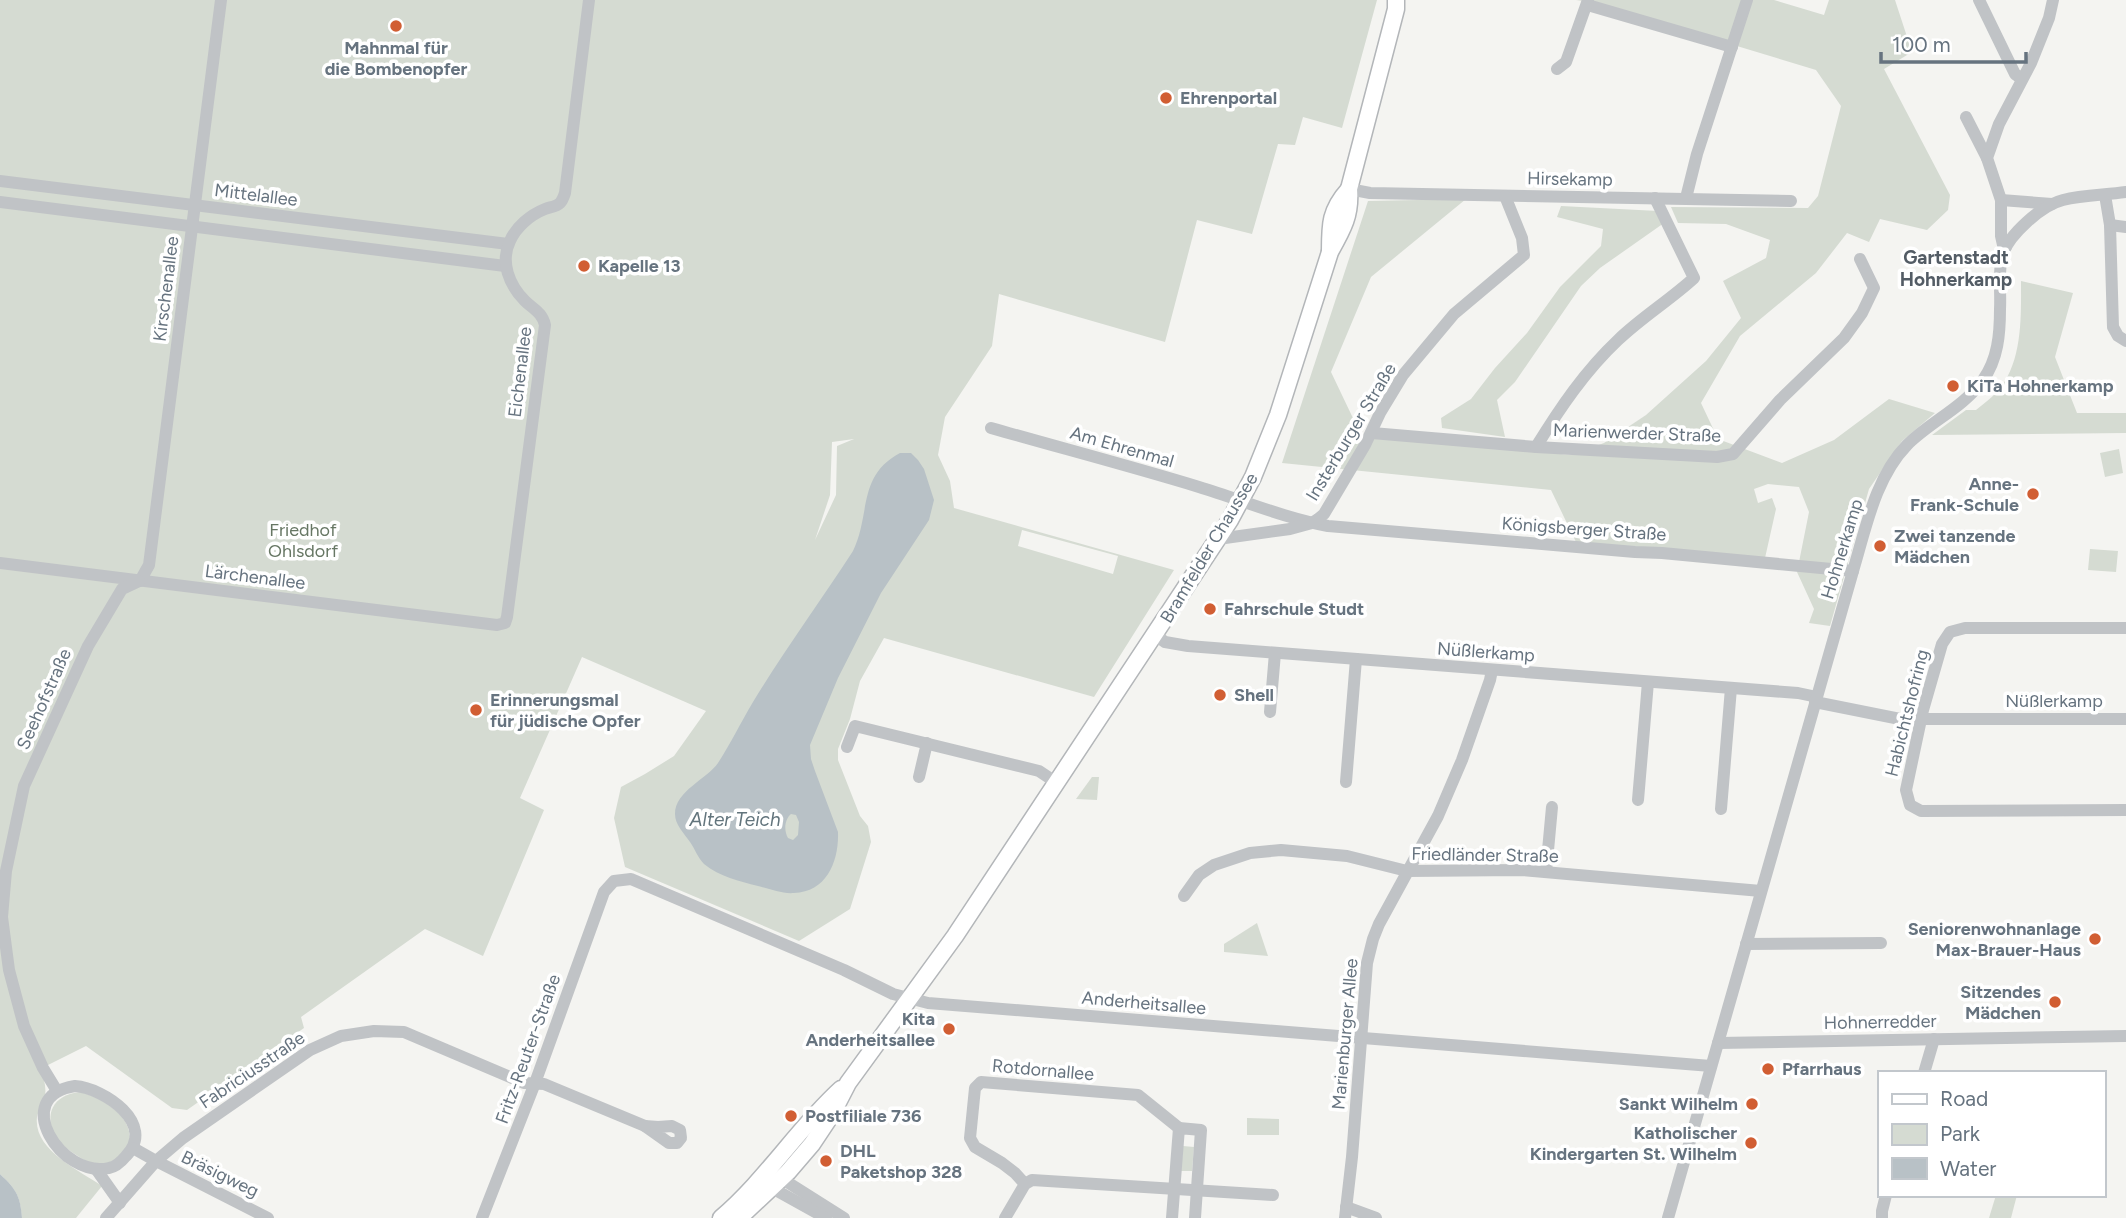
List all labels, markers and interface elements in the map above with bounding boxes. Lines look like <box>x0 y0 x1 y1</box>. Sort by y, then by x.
marker: Mahnmal für die Bombenopfer <box>388 18 404 34</box>
scale bar <box>1881 21 2026 65</box>
text: 100 m <box>1892 32 1951 57</box>
place label: Mahnmal für die Bombenopfer <box>325 37 468 80</box>
place label: Ehrenportal <box>1180 87 1277 109</box>
marker: Ehrenportal <box>1158 90 1174 106</box>
street label: Hirsekamp <box>1527 167 1613 191</box>
street label: Mittelallee <box>213 179 299 211</box>
street label: Kirschenallee <box>149 235 183 343</box>
district label: Gartenstadt Hohnerkamp <box>1900 246 2012 291</box>
place label: Kapelle 13 <box>598 255 681 277</box>
marker: Kapelle 13 <box>576 258 592 274</box>
street label: Eichenallee <box>504 325 536 419</box>
street label: Insterburger Straße <box>1301 359 1401 505</box>
place label: KiTa Hohnerkamp <box>1967 375 2114 397</box>
marker: KiTa Hohnerkamp <box>1945 378 1961 394</box>
street label: Marienwerder Straße <box>1553 419 1722 447</box>
street label: Am Ehrenmal <box>1068 422 1176 472</box>
street label: Bramfelder Chaussee <box>1155 469 1263 627</box>
place label: Anne- Frank-Schule <box>1910 473 2019 516</box>
marker: Anne- Frank-Schule <box>2025 486 2041 502</box>
street label: Hohnerkamp <box>1816 496 1868 602</box>
street label: Königsberger Straße <box>1501 512 1667 546</box>
park label: Friedhof Ohlsdorf <box>268 519 338 562</box>
place label: Zwei tanzende Mädchen <box>1894 525 2015 568</box>
marker: Zwei tanzende Mädchen <box>1872 538 1888 554</box>
street label: Lärchenallee <box>204 560 307 594</box>
place label: Fahrschule Studt <box>1224 598 1364 620</box>
marker: Fahrschule Studt <box>1202 601 1218 617</box>
street label: Nüßlerkamp <box>1437 638 1535 666</box>
street label: Seehofstraße <box>12 645 76 753</box>
street label: Habichtshofring <box>1881 647 1933 779</box>
place label: Shell <box>1234 684 1274 706</box>
marker: Shell <box>1212 687 1228 703</box>
place label: Erinnerungsmal für jüdische Opfer <box>490 689 641 732</box>
street label: Nüßlerkamp <box>2005 690 2103 712</box>
marker: Erinnerungsmal für jüdische Opfer <box>468 702 484 718</box>
water label: Alter Teich <box>688 808 781 831</box>
street label: Friedländer Straße <box>1411 843 1559 867</box>
place label: Seniorenwohnanlage Max-Brauer-Haus <box>1908 918 2082 961</box>
marker: Seniorenwohnanlage Max-Brauer-Haus <box>2087 931 2103 947</box>
street label: Marienburger Allee <box>1327 957 1363 1111</box>
street label: Fritz-Reuter-Straße <box>491 971 565 1127</box>
place label: Sitzendes Mädchen <box>1960 981 2042 1024</box>
street label: Anderheitsallee <box>1081 987 1207 1019</box>
marker: Sitzendes Mädchen <box>2047 994 2063 1010</box>
place label: Kita Anderheitsallee <box>805 1008 935 1051</box>
street label: Hohnerredder <box>1823 1010 1937 1034</box>
marker: Kita Anderheitsallee <box>941 1021 957 1037</box>
street label: Fabriciusstraße <box>195 1027 309 1113</box>
street label: Rotdornallee <box>991 1055 1095 1085</box>
place label: Pfarrhaus <box>1782 1058 1862 1080</box>
marker: Pfarrhaus <box>1760 1061 1776 1077</box>
legend <box>1878 1071 2105 1197</box>
text: Road <box>1940 1086 1988 1111</box>
place label: Sankt Wilhelm <box>1619 1093 1738 1115</box>
marker: Sankt Wilhelm <box>1744 1096 1760 1112</box>
place label: Postfiliale 736 <box>805 1105 921 1127</box>
marker: Postfiliale 736 <box>783 1108 799 1124</box>
text: Park <box>1940 1121 1981 1146</box>
place label: Katholischer Kindergarten St. Wilhelm <box>1530 1122 1737 1165</box>
marker: Katholischer Kindergarten St. Wilhelm <box>1743 1135 1759 1151</box>
place label: DHL Paketshop 328 <box>840 1140 962 1183</box>
street label: Bräsigweg <box>178 1146 262 1202</box>
marker: DHL Paketshop 328 <box>818 1153 834 1169</box>
text: Water <box>1940 1156 1996 1181</box>

